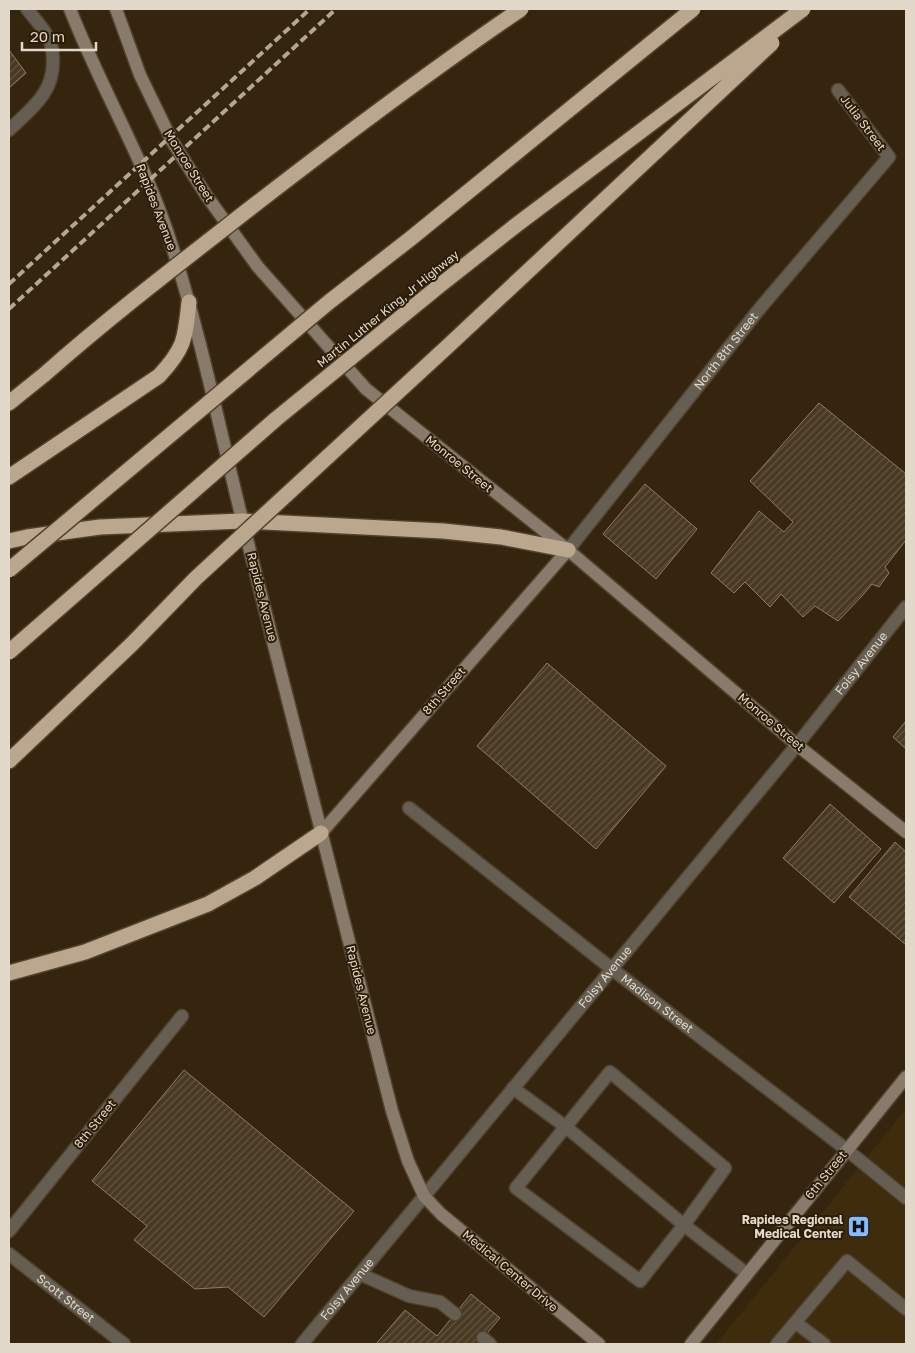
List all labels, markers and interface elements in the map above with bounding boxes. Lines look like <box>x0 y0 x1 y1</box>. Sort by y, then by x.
scale bar <box>22 20 96 52</box>
text: 20 m <box>30 27 65 45</box>
street label: Julia Street <box>837 92 889 154</box>
street label: Monroe Street <box>161 127 218 205</box>
street label: Rapides Avenue <box>133 161 180 252</box>
street label: Martin Luther King, Jr Highway <box>314 247 462 370</box>
street label: North 8th Street <box>690 309 761 392</box>
street label: Monroe Street <box>423 432 496 495</box>
street label: Rapides Avenue <box>244 551 281 643</box>
street label: Foisy Avenue <box>832 629 890 698</box>
street label: 8th Street <box>419 664 468 717</box>
street label: Monroe Street <box>735 689 808 754</box>
street label: Foisy Avenue <box>575 943 635 1011</box>
street label: Rapides Avenue <box>343 944 380 1036</box>
street label: Madison Street <box>618 971 697 1036</box>
street label: 8th Street <box>71 1096 119 1151</box>
street label: 6th Street <box>802 1147 850 1202</box>
place label: Rapides Regional Medical Center <box>742 1212 843 1241</box>
hospital icon: Rapides Regional Medical Center <box>847 1215 871 1239</box>
street label: Medical Center Drive <box>460 1226 561 1315</box>
street label: Foisy Avenue <box>317 1255 377 1323</box>
street label: Scott Street <box>34 1271 98 1325</box>

